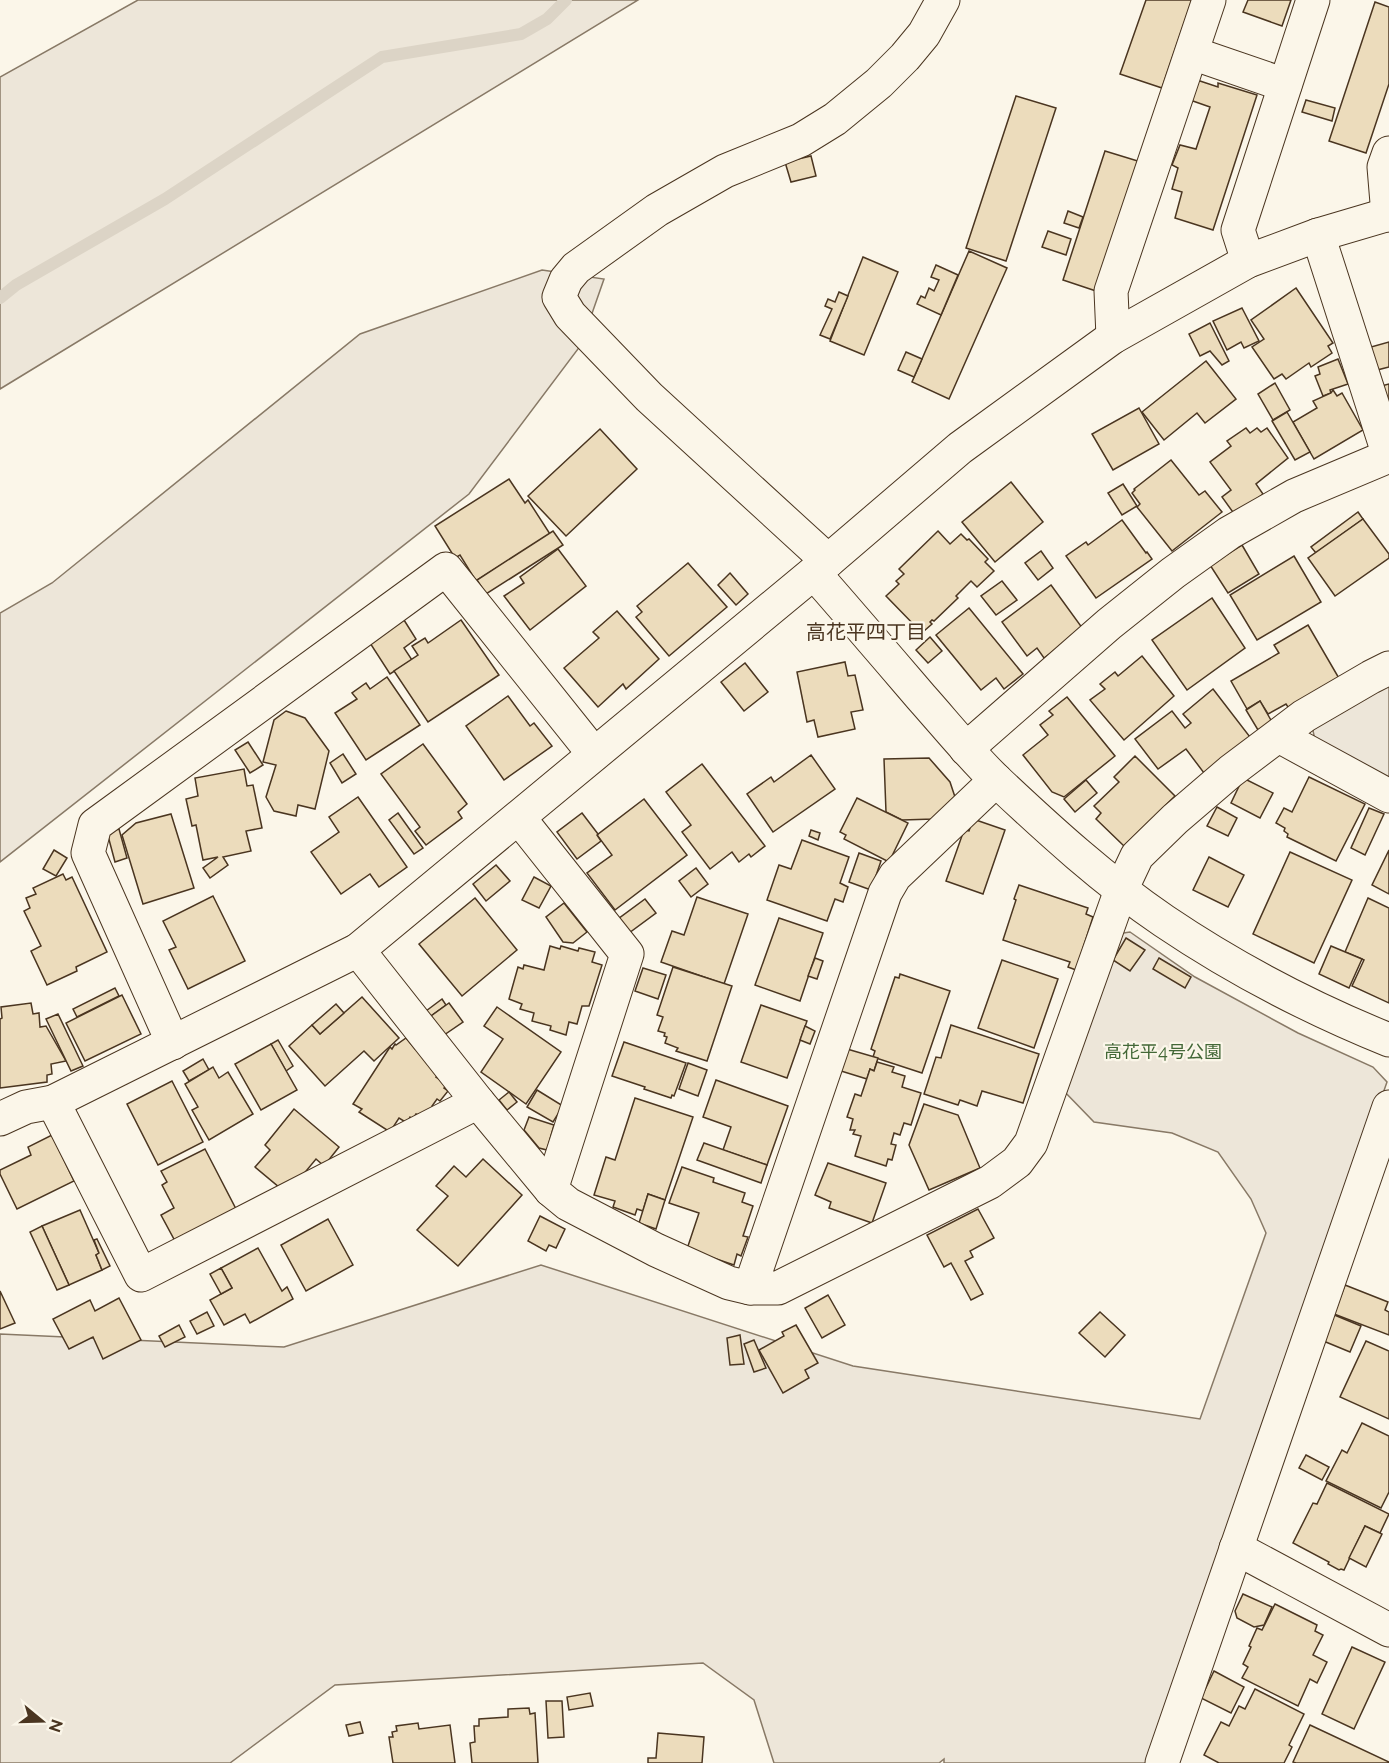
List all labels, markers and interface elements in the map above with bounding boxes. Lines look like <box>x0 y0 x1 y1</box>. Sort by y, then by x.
district label: 高花平四丁目 <box>806 620 926 644</box>
park label: 高花平4号公園 <box>1104 1041 1222 1062</box>
north arrow <box>12 1691 72 1751</box>
text: N <box>45 1717 67 1735</box>

